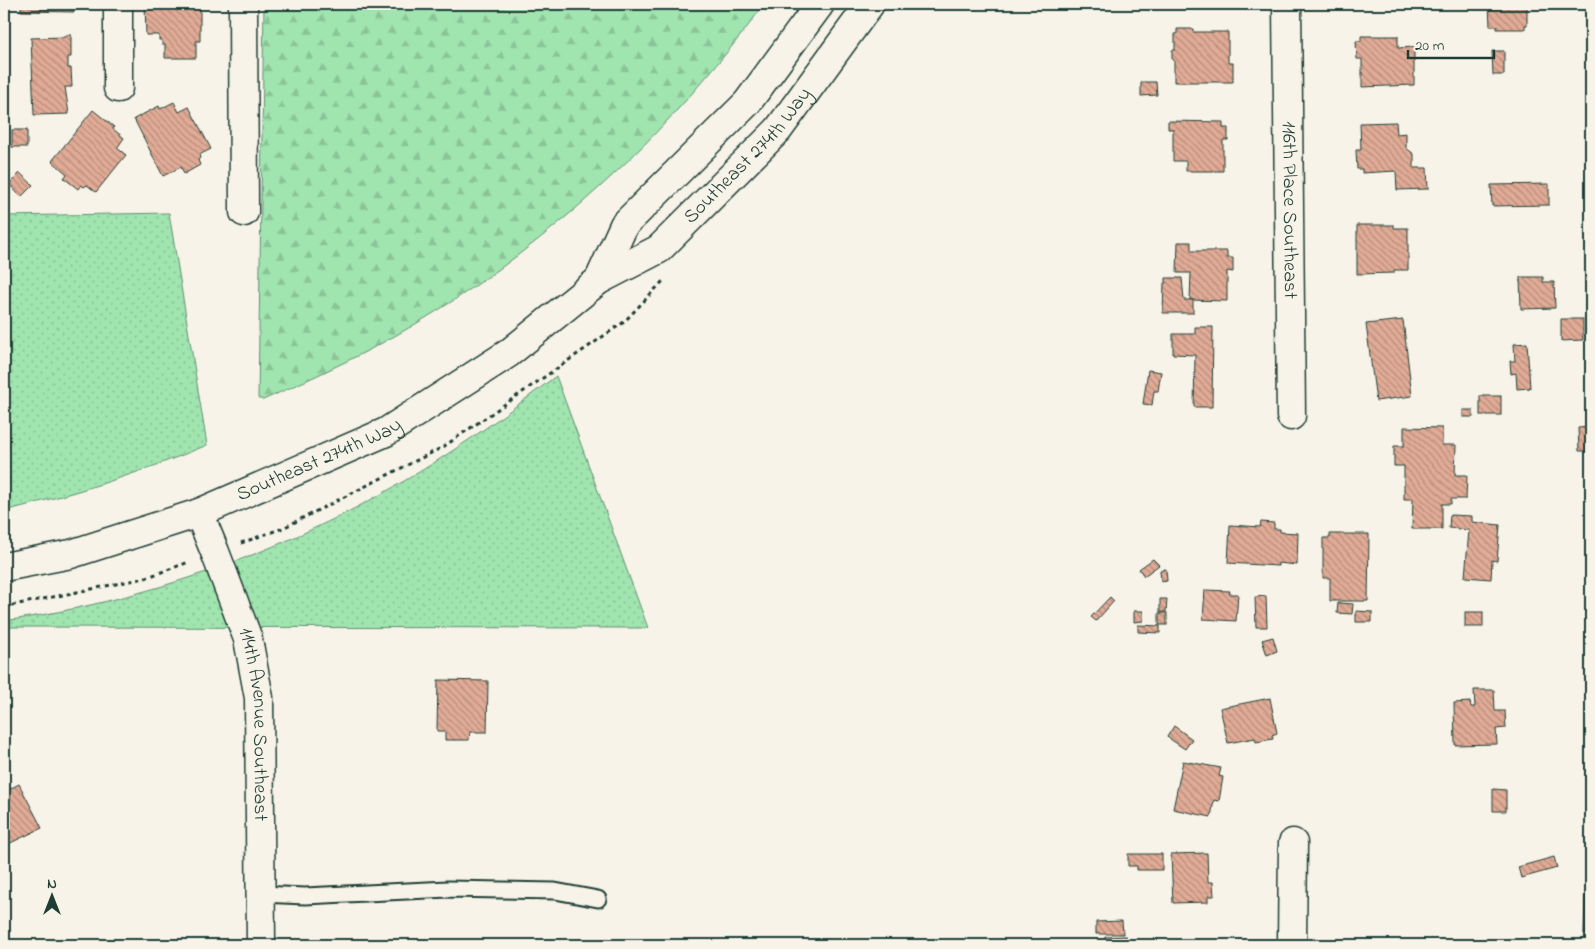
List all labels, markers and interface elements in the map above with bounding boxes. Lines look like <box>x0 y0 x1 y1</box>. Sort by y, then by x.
scale bar <box>1408 28 1494 60</box>
text: 20 m <box>1415 35 1445 57</box>
street label: Southeast 274th Way <box>677 81 819 231</box>
street label: 116th Place Southeast <box>1274 121 1304 299</box>
street label: Southeast 274th Way <box>232 411 408 509</box>
street label: 114th Avenue Southeast <box>230 623 274 821</box>
north arrow <box>28 872 78 922</box>
text: N <box>47 874 57 895</box>

